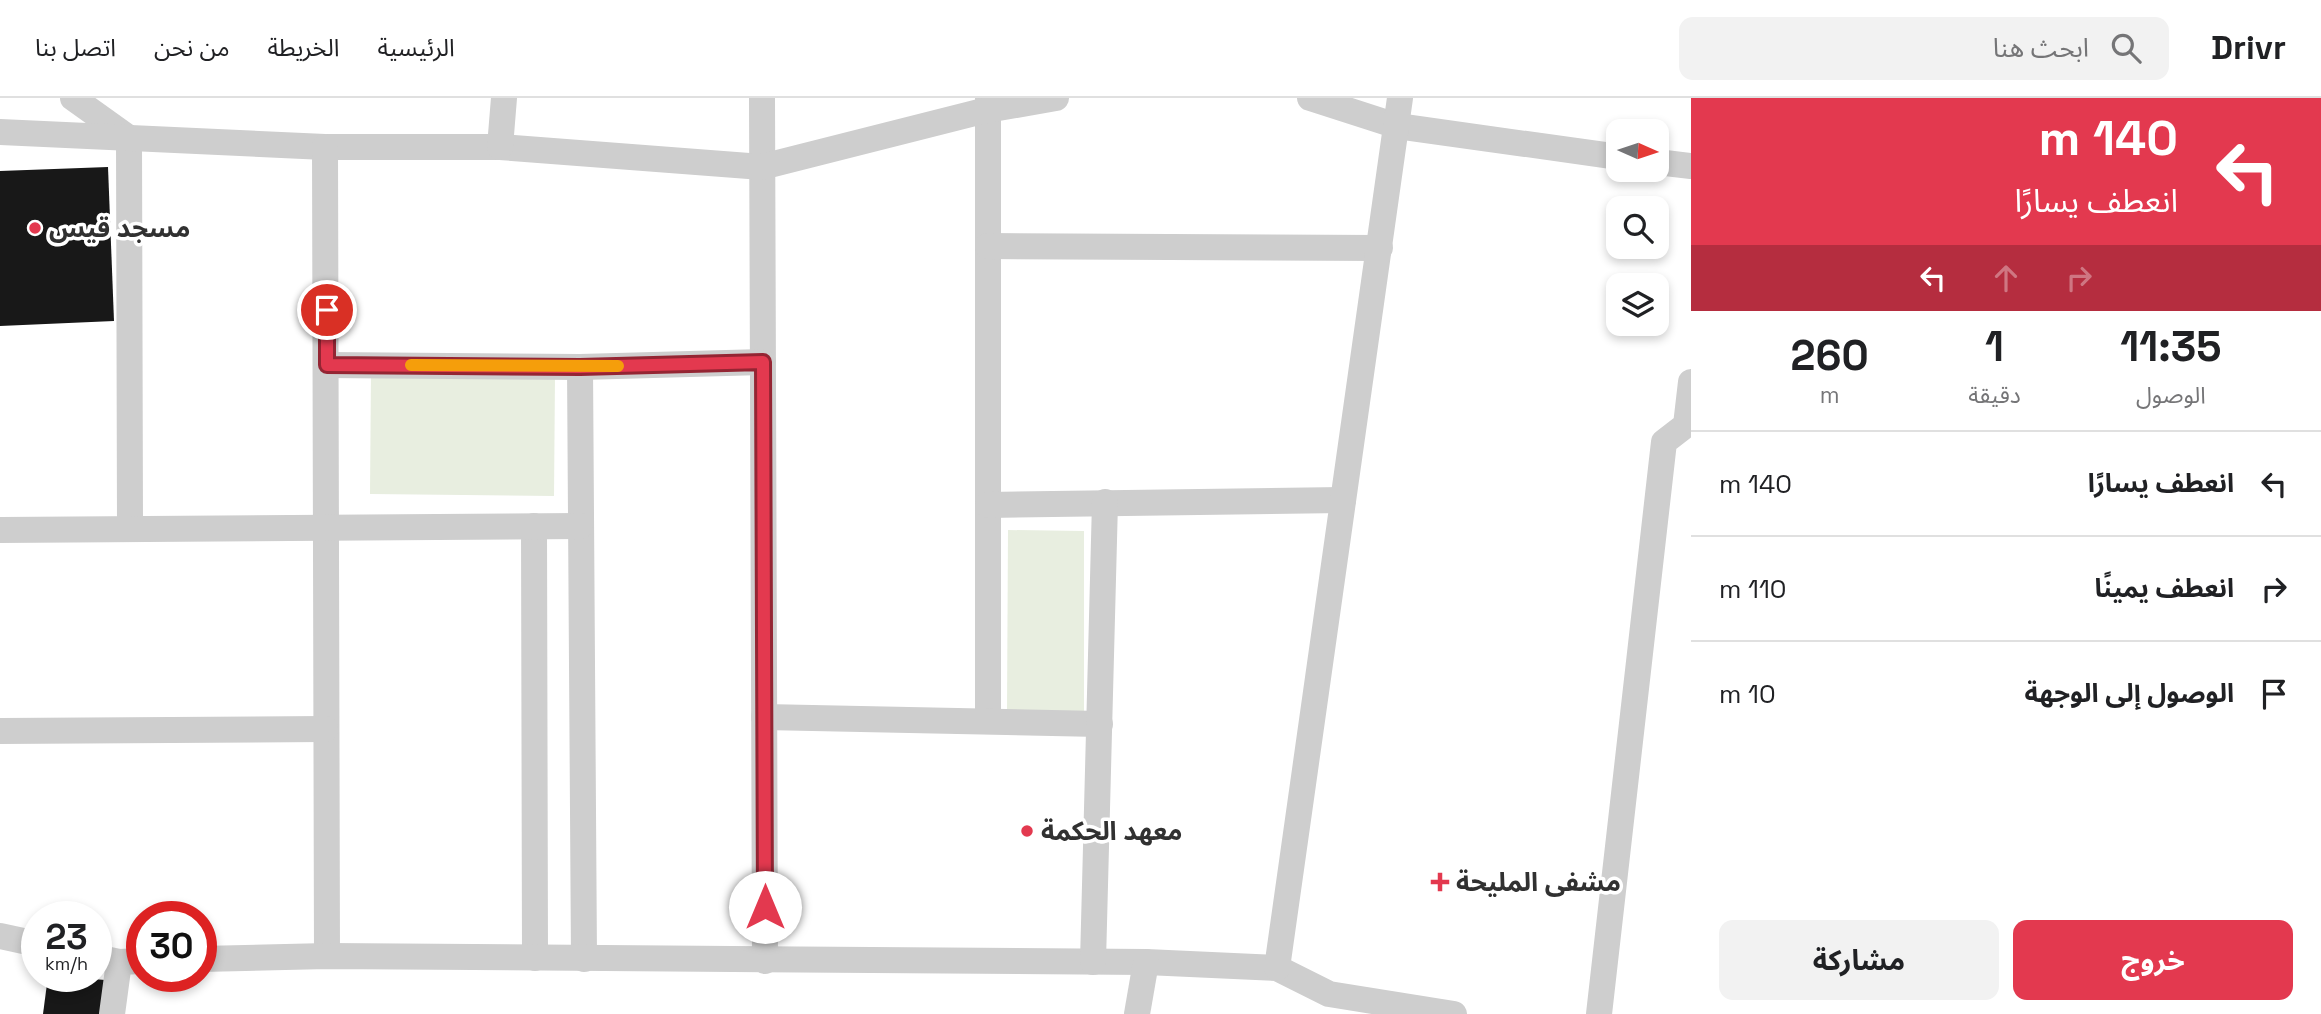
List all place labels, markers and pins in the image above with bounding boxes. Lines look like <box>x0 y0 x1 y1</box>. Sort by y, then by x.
place label: مسجد قيس <box>49 211 190 245</box>
marker: مسجد قيس <box>27 220 43 236</box>
pin <box>297 280 357 340</box>
place label: معهد الحكمة <box>1041 814 1183 848</box>
marker: معهد الحكمة <box>1019 823 1035 839</box>
place label: مشفى المليحة <box>1456 865 1621 899</box>
marker: مشفى المليحة <box>1430 872 1450 892</box>

